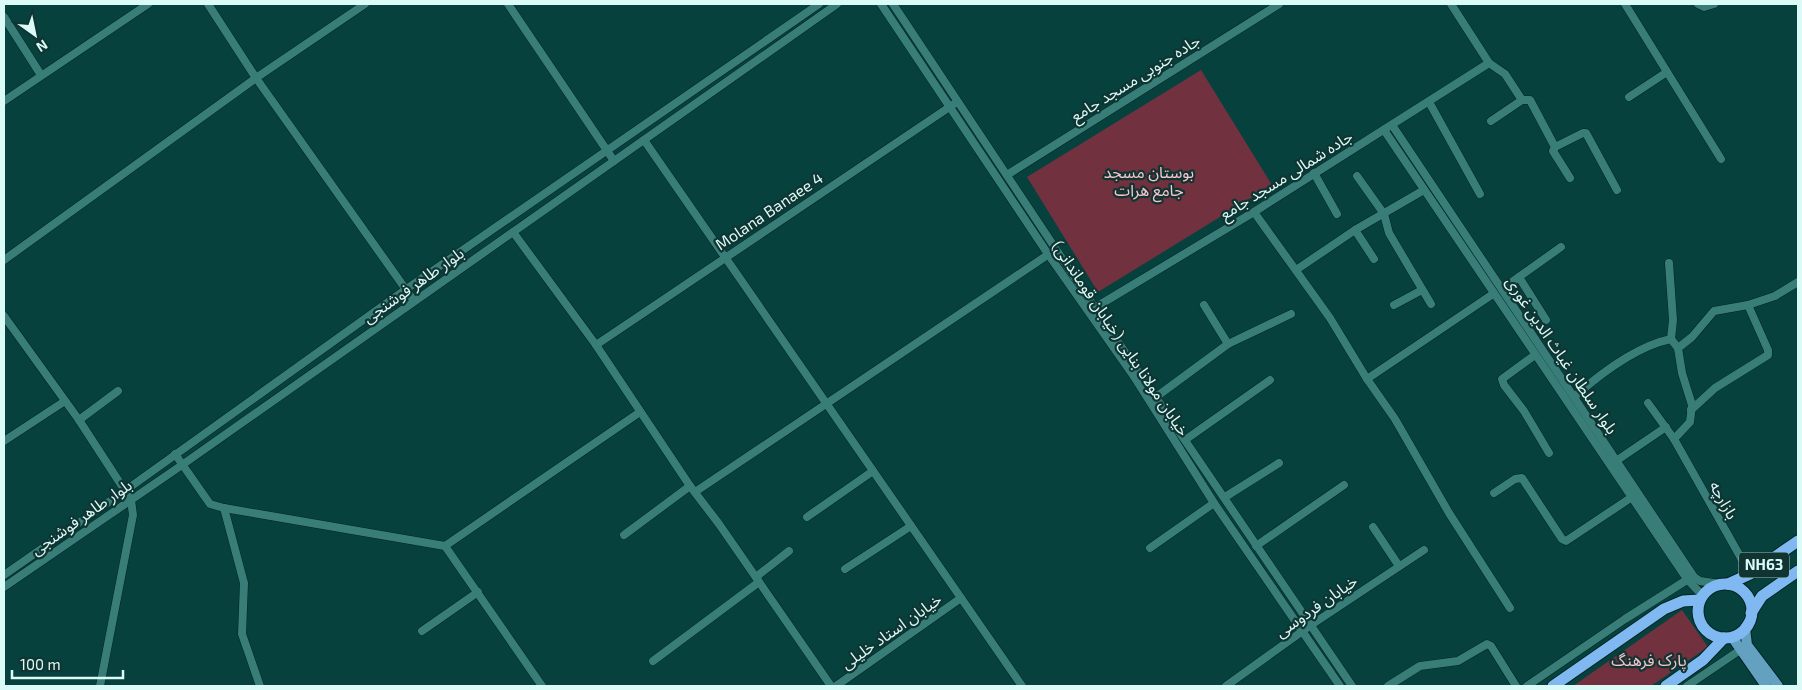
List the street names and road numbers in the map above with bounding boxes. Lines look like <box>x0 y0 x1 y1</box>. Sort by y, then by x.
street label: جاده جنوبی مسجد جامع <box>1066 30 1205 129</box>
street label: جاده شمالی مسجد جامع <box>1216 126 1358 227</box>
street label: Molana Banaee 4 <box>711 167 826 254</box>
street label: خیابان مولانا بنایی (خیابان قوماندانی) <box>1048 236 1194 440</box>
street label: بلوار طاهر فوشنجی <box>358 243 468 327</box>
street label: بلوار سلطان غیاث الدین غوری <box>1502 272 1622 438</box>
street label: بلوار طاهر فوشنجی <box>26 475 136 559</box>
street label: بازارچه <box>1704 477 1743 523</box>
road number: NH63 <box>1739 552 1789 578</box>
street label: خیابان فردوسی <box>1271 570 1361 642</box>
street label: خیابان استاد خلیلی <box>837 589 945 673</box>

